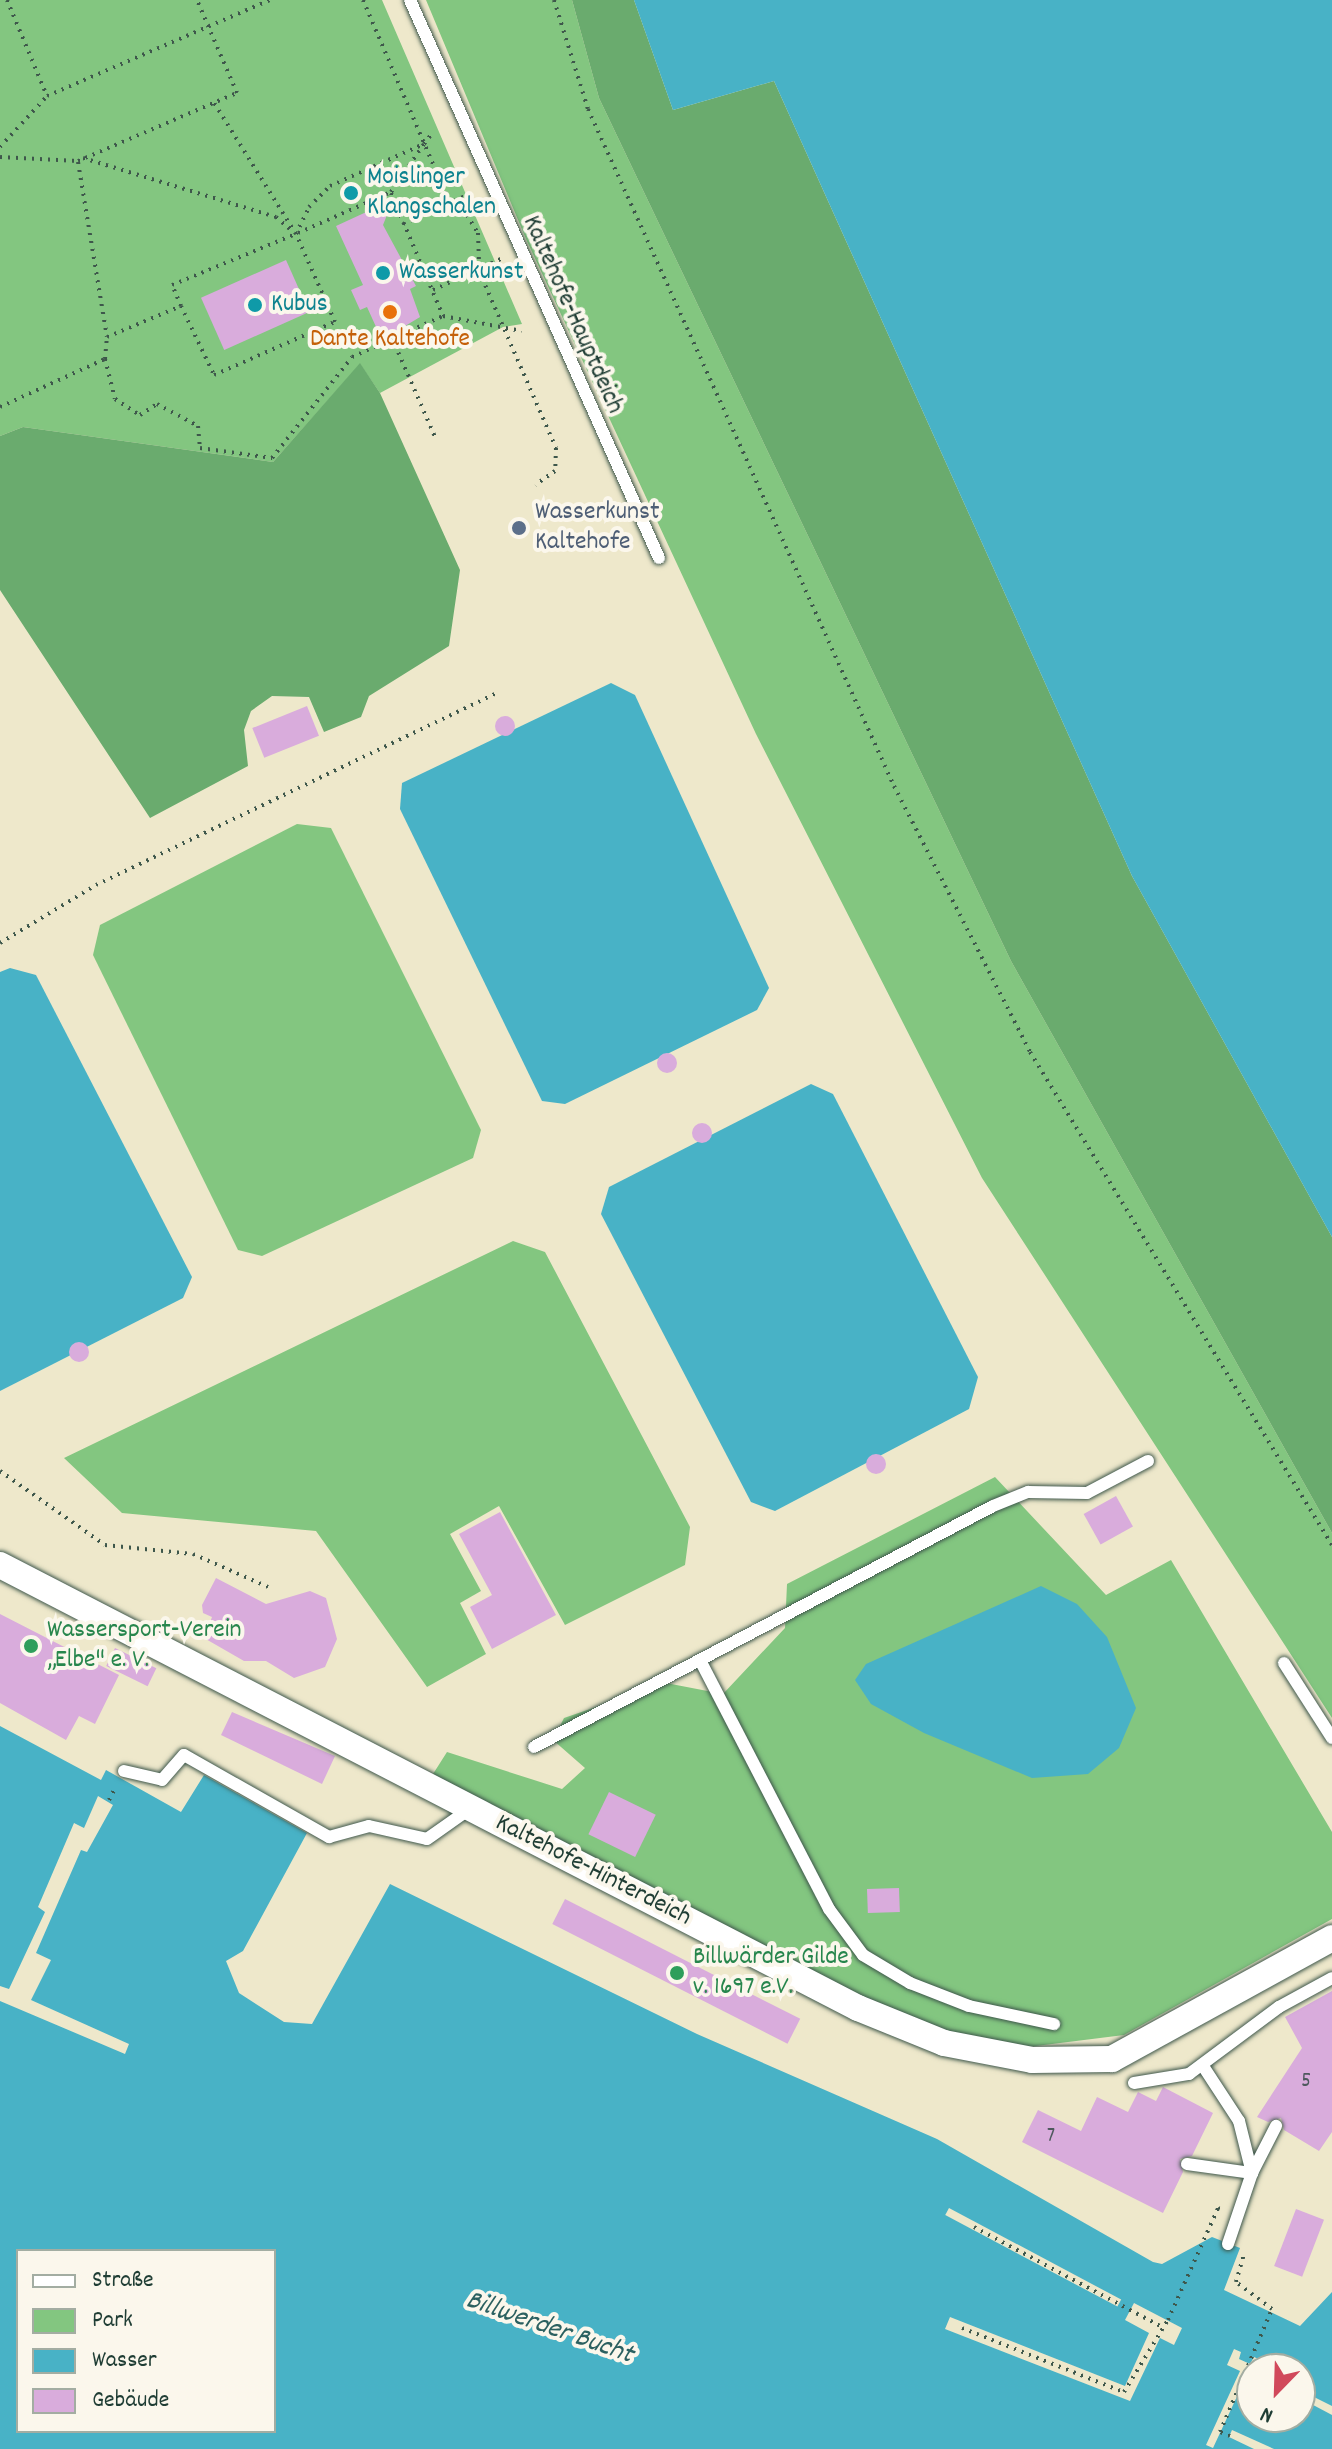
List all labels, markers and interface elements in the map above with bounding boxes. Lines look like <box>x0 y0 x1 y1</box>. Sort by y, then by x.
place label: Moislinger Klangschalen <box>367 162 496 224</box>
marker: Moislinger Klangschalen <box>342 184 360 202</box>
street label: Kaltehofe-Hauptdeich <box>514 211 630 419</box>
place label: Wasserkunst <box>399 257 524 289</box>
marker: Wasserkunst <box>374 264 392 282</box>
place label: Kubus <box>271 289 328 321</box>
marker: Kubus <box>246 296 264 314</box>
marker: Dante Kaltehofe <box>381 303 399 321</box>
place label: Dante Kaltehofe <box>310 324 470 356</box>
place label: Wasserkunst Kaltehofe <box>535 497 660 558</box>
marker: Wasserkunst Kaltehofe <box>510 519 528 537</box>
place label: Wassersport-Verein „Elbe" e. V. <box>47 1615 242 1676</box>
marker: Wassersport-Verein „Elbe" e. V. <box>22 1637 40 1655</box>
street label: Kaltehofe-Hinterdeich <box>490 1808 696 1934</box>
place label: Billwärder Gilde v. 1697 e.V. <box>693 1942 849 2004</box>
marker: Billwärder Gilde v. 1697 e.V. <box>668 1964 686 1982</box>
house number: 5 <box>1301 2069 1311 2095</box>
house number: 7 <box>1047 2124 1055 2150</box>
legend <box>16 2249 276 2433</box>
text: Straße <box>92 2264 154 2298</box>
water label: Billwerder Bucht <box>461 2285 637 2373</box>
text: Park <box>92 2304 133 2338</box>
text: Wasser <box>92 2344 157 2378</box>
north arrow <box>1236 2353 1316 2433</box>
text: Gebäude <box>92 2384 169 2418</box>
text: N <box>1256 2397 1278 2430</box>

